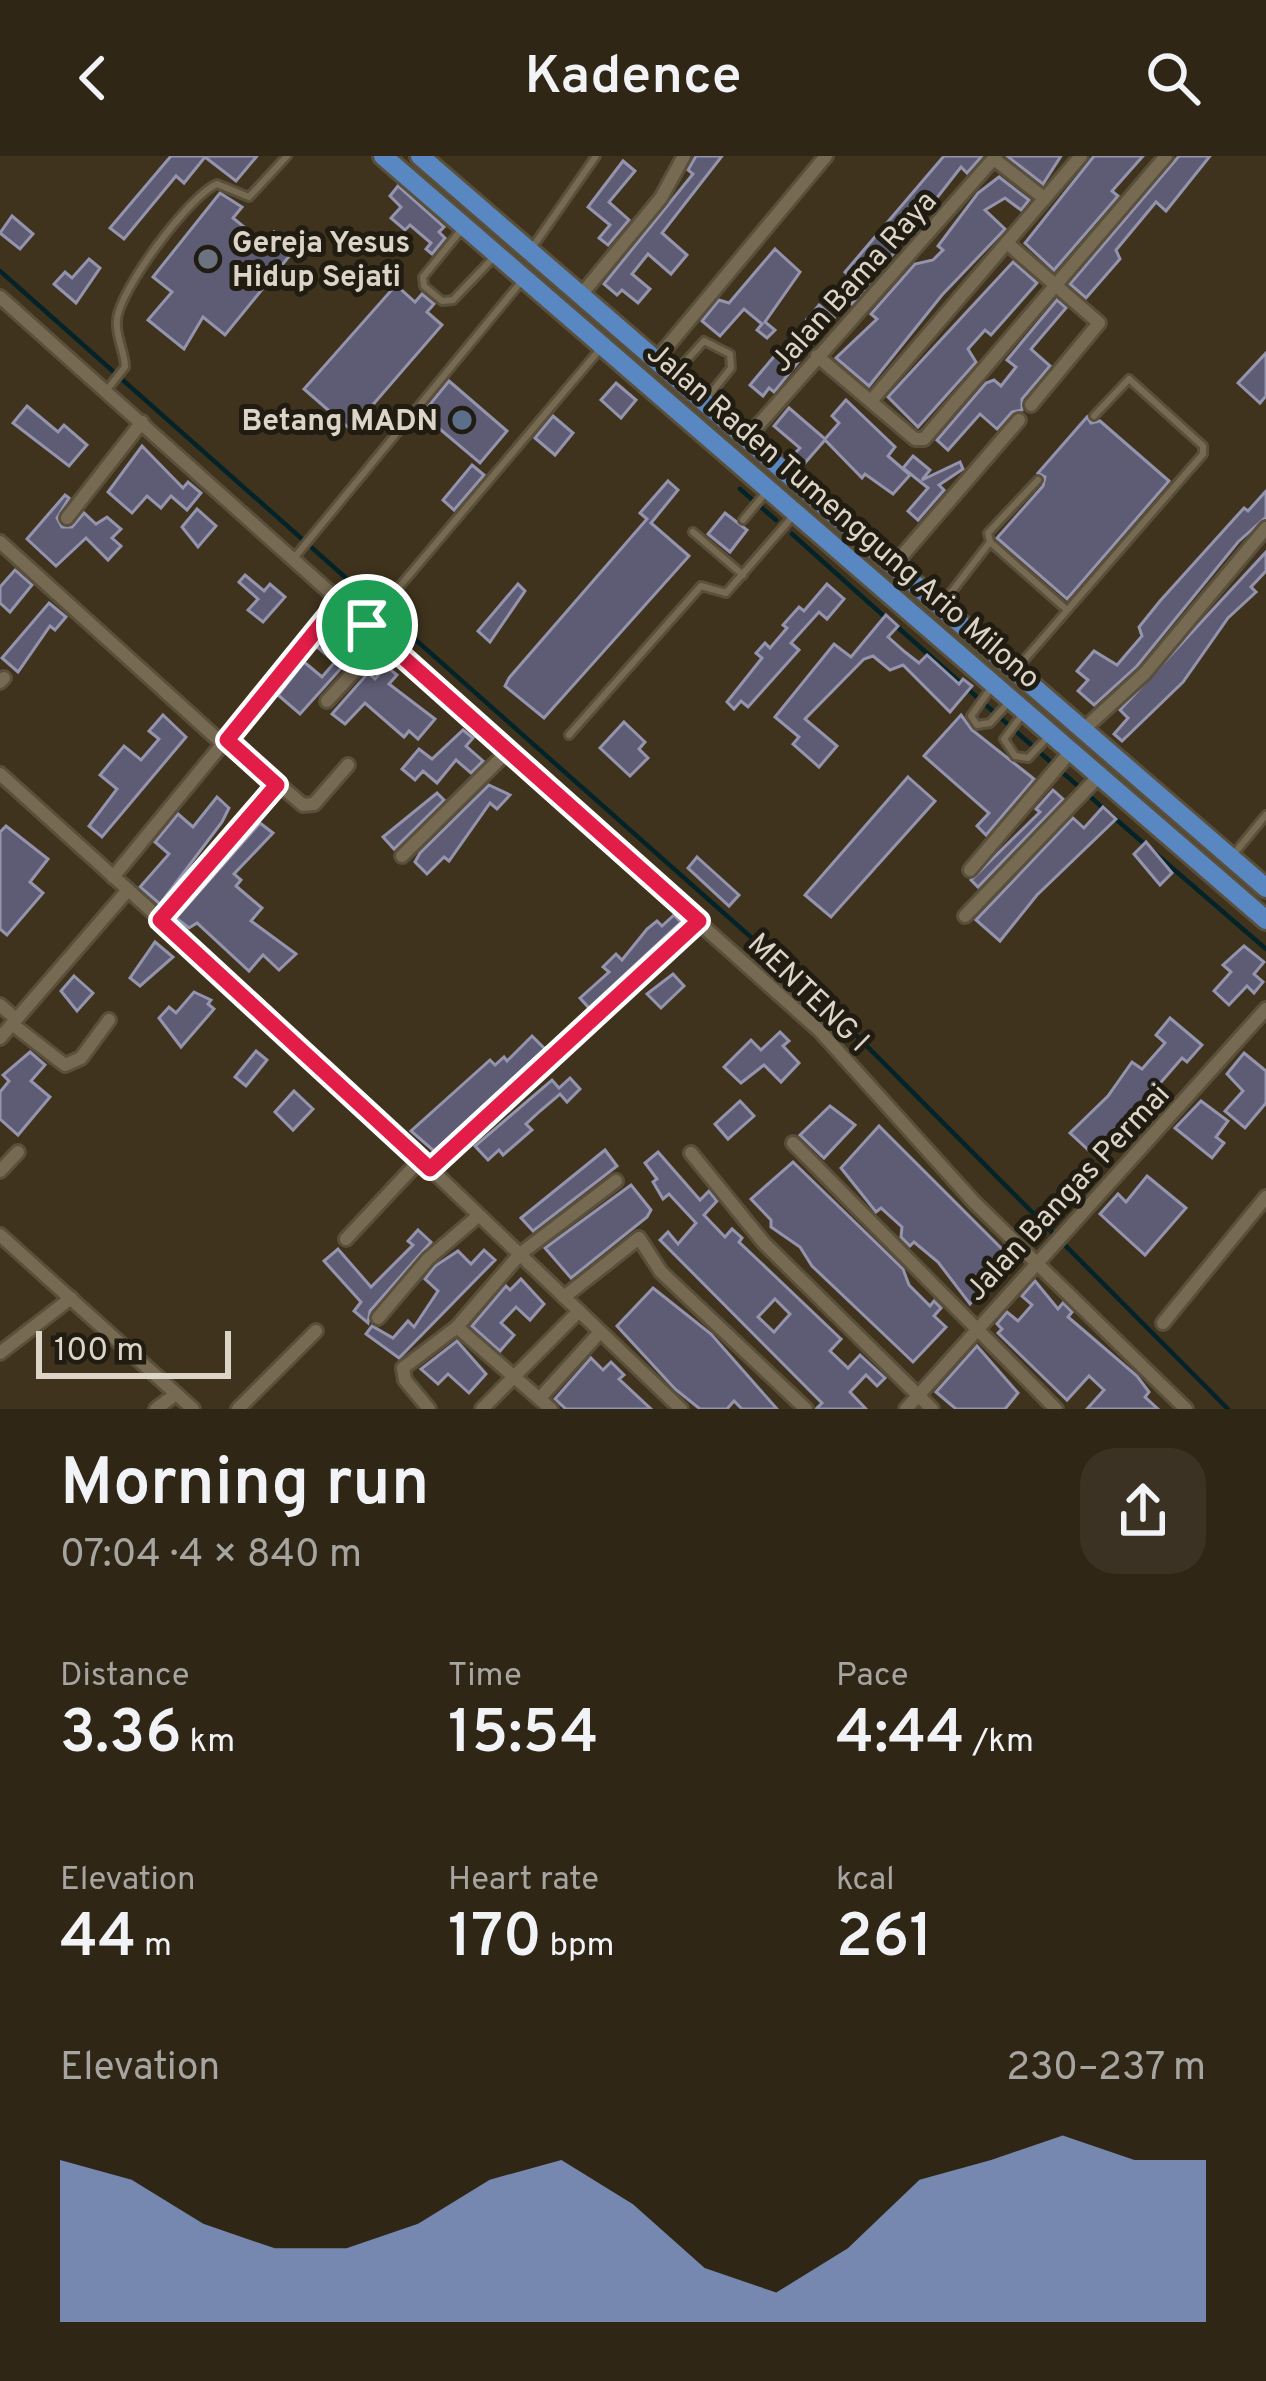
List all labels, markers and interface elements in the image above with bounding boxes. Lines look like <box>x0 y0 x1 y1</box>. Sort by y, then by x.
text: Kadence <box>524 44 742 113</box>
icon: back <box>60 45 126 111</box>
icon: search <box>1140 45 1206 111</box>
street label: Jalan Bama Raya <box>764 184 946 381</box>
place label: Gereja Yesus Hidup Sejati <box>232 226 410 297</box>
marker: Gereja Yesus Hidup Sejati <box>195 246 221 272</box>
street label: Jalan Raden Tumenggung Ario Milono <box>638 336 1047 698</box>
place label: Betang MADN <box>241 404 438 441</box>
marker: Betang MADN <box>449 407 475 433</box>
pin <box>316 574 418 676</box>
icon: arrive <box>334 592 400 658</box>
street label: MENTENG I <box>738 926 876 1061</box>
street label: Jalan Bangas Permai <box>959 1077 1179 1310</box>
scale bar <box>36 1325 231 1378</box>
text: 100 m <box>54 1331 144 1373</box>
text: Morning run <box>60 1445 429 1528</box>
button: share <box>1080 1448 1206 1574</box>
text: 07:04 · 4 × 840 m <box>60 1532 362 1581</box>
text: Distance <box>60 1656 190 1698</box>
text: Time <box>448 1656 522 1698</box>
text: Pace <box>836 1656 909 1698</box>
text: 3.36 <box>60 1698 182 1774</box>
text: 15:54 <box>448 1698 599 1774</box>
text: 4:44 <box>836 1698 965 1774</box>
text: km <box>182 1722 235 1764</box>
text: /km <box>965 1722 1034 1764</box>
text: Elevation <box>60 1860 196 1902</box>
text: Heart rate <box>448 1860 599 1902</box>
text: kcal <box>836 1860 895 1902</box>
text: 44 <box>60 1902 136 1978</box>
text: 170 <box>448 1902 542 1978</box>
text: 261 <box>836 1902 933 1978</box>
text: m <box>136 1926 172 1968</box>
text: bpm <box>542 1926 614 1968</box>
text: Elevation <box>60 2045 220 2094</box>
text: 230–237 m <box>1006 2045 1206 2094</box>

